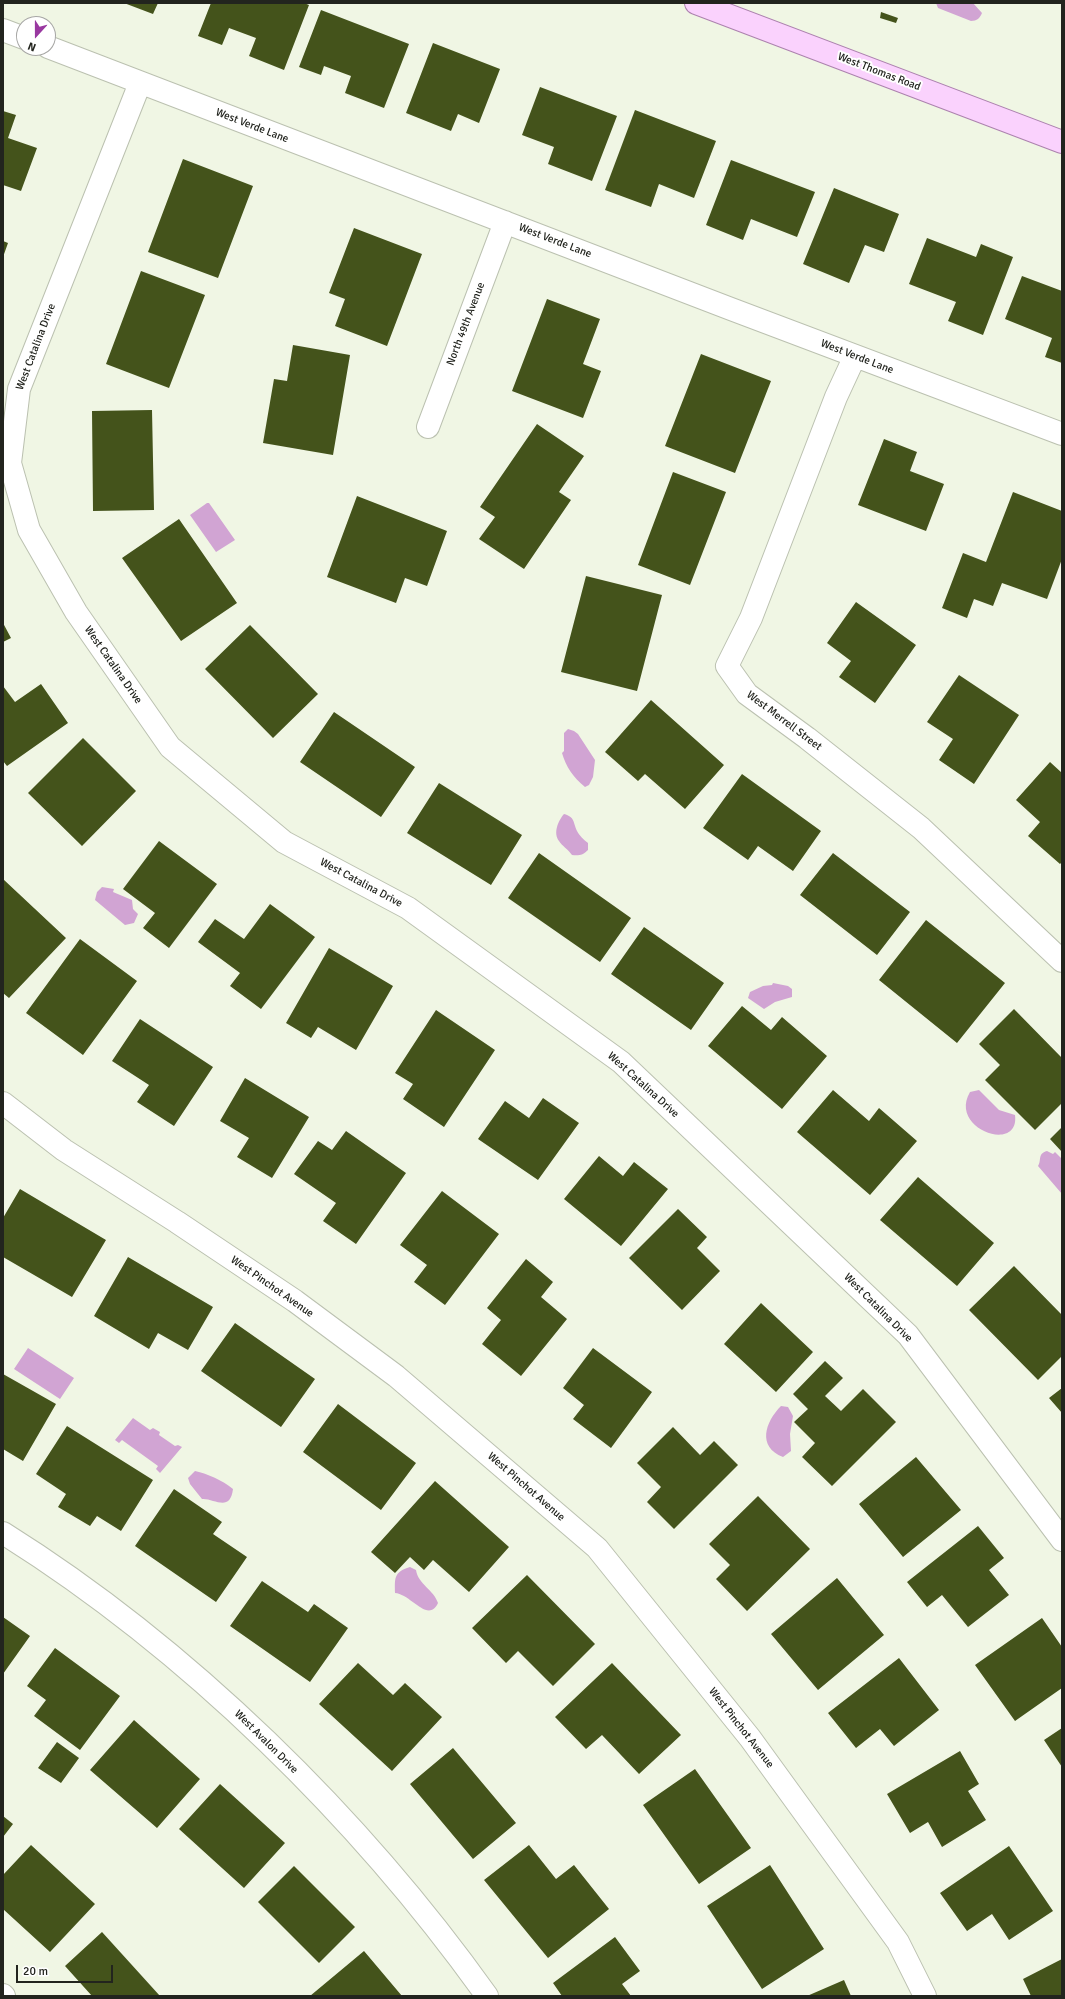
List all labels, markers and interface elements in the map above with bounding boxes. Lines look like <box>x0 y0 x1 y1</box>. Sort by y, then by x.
north arrow <box>16 16 56 56</box>
text: N <box>26 39 38 54</box>
street label: West Thomas Road <box>836 50 922 94</box>
street label: West Verde Lane <box>214 106 290 146</box>
street label: West Verde Lane <box>517 221 593 261</box>
street label: North 49th Avenue <box>444 280 488 368</box>
street label: West Catalina Drive <box>13 302 59 392</box>
street label: West Verde Lane <box>819 337 895 377</box>
street label: West Catalina Drive <box>81 624 145 706</box>
street label: West Merrell Street <box>744 688 824 754</box>
street label: West Catalina Drive <box>317 856 405 910</box>
street label: West Catalina Drive <box>605 1049 681 1121</box>
street label: West Pinchot Avenue <box>228 1253 316 1321</box>
street label: West Catalina Drive <box>841 1271 915 1345</box>
street label: West Pinchot Avenue <box>485 1450 567 1524</box>
street label: West Pinchot Avenue <box>706 1685 776 1771</box>
street label: West Avalon Drive <box>231 1707 301 1777</box>
scale bar <box>18 1957 115 1983</box>
text: 20 m <box>23 1964 48 1979</box>

